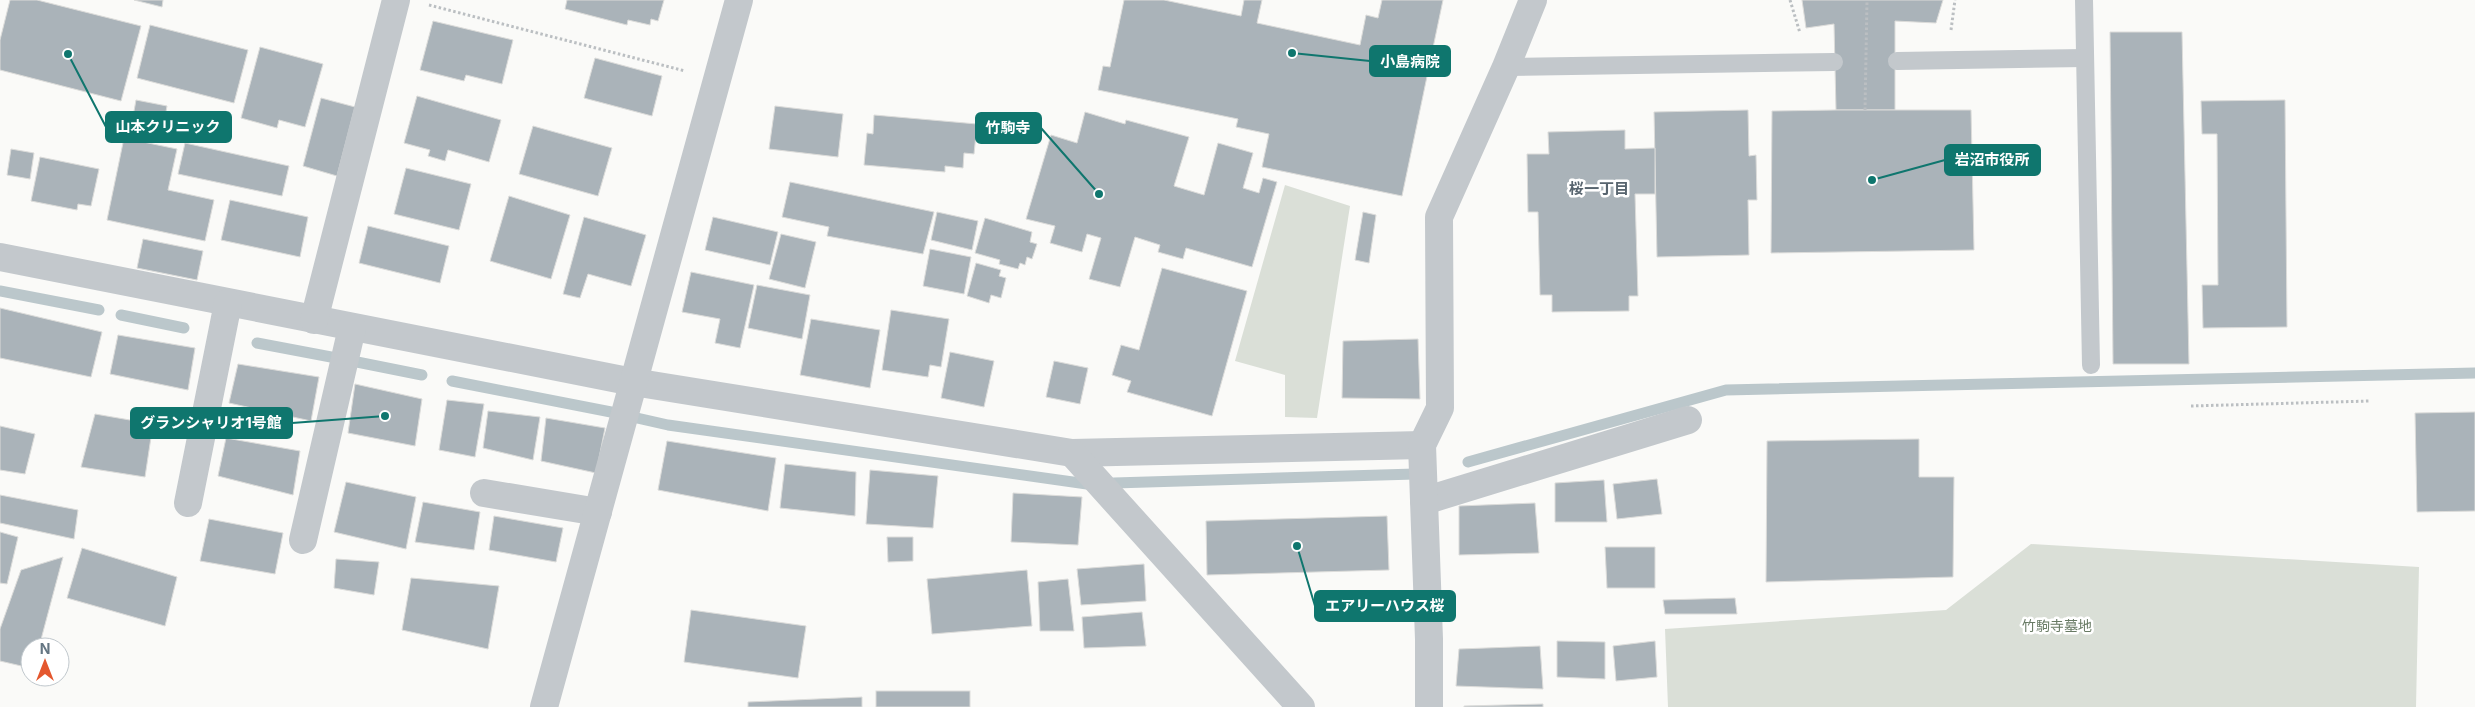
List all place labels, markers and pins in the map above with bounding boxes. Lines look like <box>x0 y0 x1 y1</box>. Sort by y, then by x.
callout: 小島病院 <box>1370 46 1450 76</box>
callout: 山本クリニック <box>106 112 231 142</box>
callout: 竹駒寺 <box>976 113 1041 143</box>
callout: 岩沼市役所 <box>1945 145 2040 175</box>
callout: グランシャリオ1号館 <box>131 408 292 438</box>
callout: エアリーハウス桜 <box>1315 591 1455 621</box>

